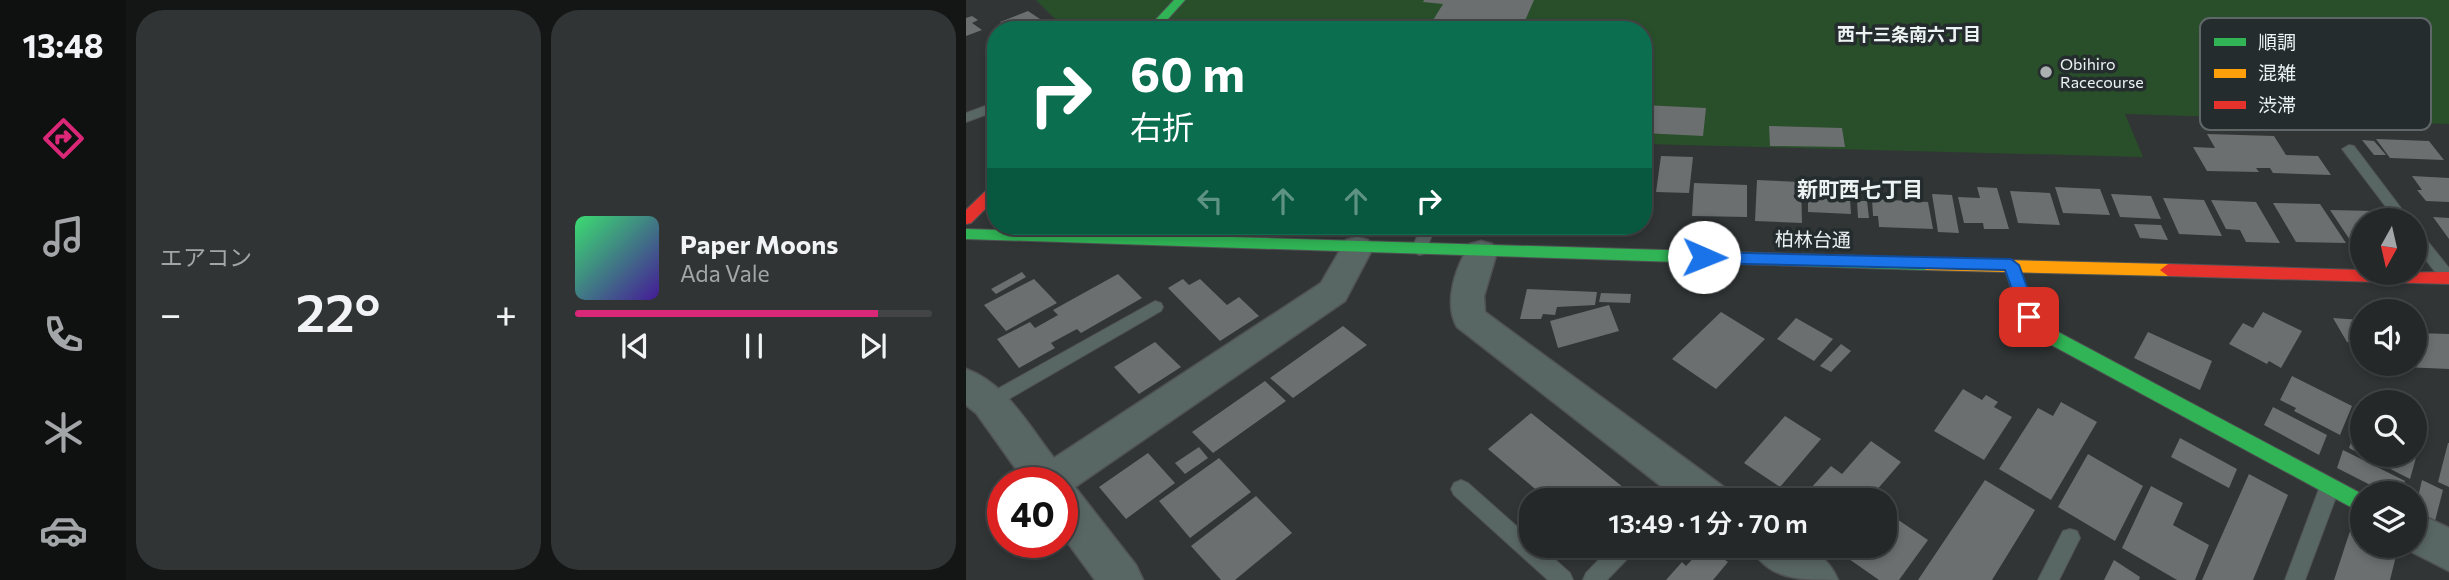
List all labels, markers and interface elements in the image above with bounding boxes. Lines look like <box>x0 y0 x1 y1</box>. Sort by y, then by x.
legend <box>2200 18 2431 130</box>
district label: 西十三条南六丁目 <box>1837 23 1981 45</box>
text: 13:48 <box>22 25 104 65</box>
text: 順調 <box>2258 30 2296 53</box>
text: 60 m <box>1130 42 1245 102</box>
icon: right <box>1015 49 1106 140</box>
place label: Obihiro Racecourse <box>2060 54 2144 91</box>
text: 混雑 <box>2258 61 2296 84</box>
marker: Obihiro Racecourse <box>2038 64 2054 80</box>
text: 渋滞 <box>2258 93 2296 116</box>
text: 右折 <box>1130 106 1194 146</box>
icon: directions <box>39 114 88 163</box>
district label: 新町西七丁目 <box>1797 176 1923 201</box>
icon: left <box>1191 182 1229 220</box>
icon: ahead <box>1264 182 1302 220</box>
icon: ahead <box>1337 182 1375 220</box>
icon: right <box>1410 182 1448 220</box>
north arrow <box>2350 208 2427 285</box>
map controls <box>2350 208 2427 558</box>
icon: music <box>39 212 88 261</box>
position arrow <box>1667 220 1741 294</box>
street label: 柏林台通 <box>1775 227 1851 251</box>
text: Paper Moons <box>680 228 838 259</box>
text: エアコン <box>160 243 252 271</box>
text: Ada Vale <box>680 259 770 287</box>
text: 22° <box>296 279 380 343</box>
pin <box>1999 287 2059 347</box>
text: − <box>160 289 182 336</box>
text: + <box>495 289 517 336</box>
icon: arrive <box>2010 298 2048 336</box>
button: sound <box>2350 299 2427 376</box>
icon: phone <box>39 310 88 359</box>
icon: previous <box>616 327 654 365</box>
icon: pause <box>735 327 773 365</box>
icon: next <box>854 327 892 365</box>
button: search <box>2350 390 2427 467</box>
icon: climate <box>39 408 88 457</box>
speed limit sign: 40 <box>987 467 1078 558</box>
button: layers <box>2350 481 2427 558</box>
icon: car <box>39 506 88 555</box>
text: 13:49 · 1 分 · 70 m <box>1608 507 1808 538</box>

